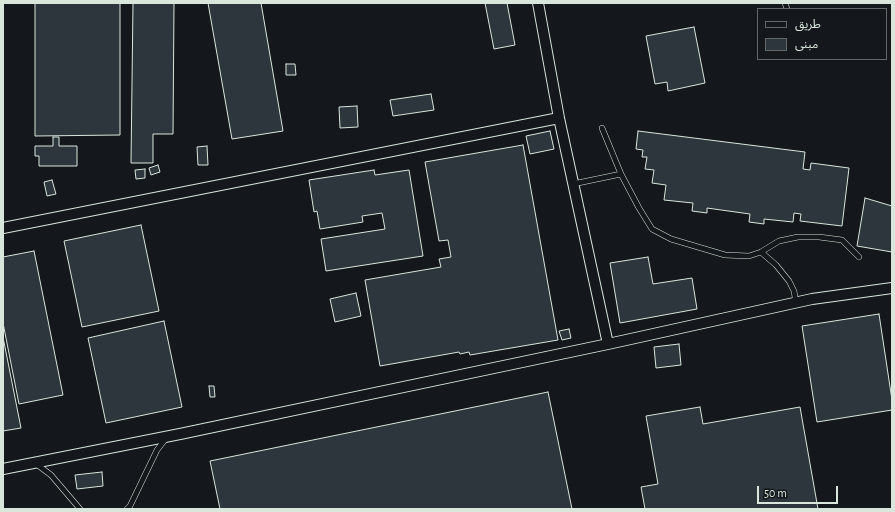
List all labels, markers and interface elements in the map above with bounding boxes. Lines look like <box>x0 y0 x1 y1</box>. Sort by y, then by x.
legend <box>757 8 887 60</box>
text: طريق <box>795 18 821 30</box>
text: مبنى <box>795 38 818 50</box>
scale bar <box>759 478 840 504</box>
text: 50 m <box>764 487 787 499</box>

